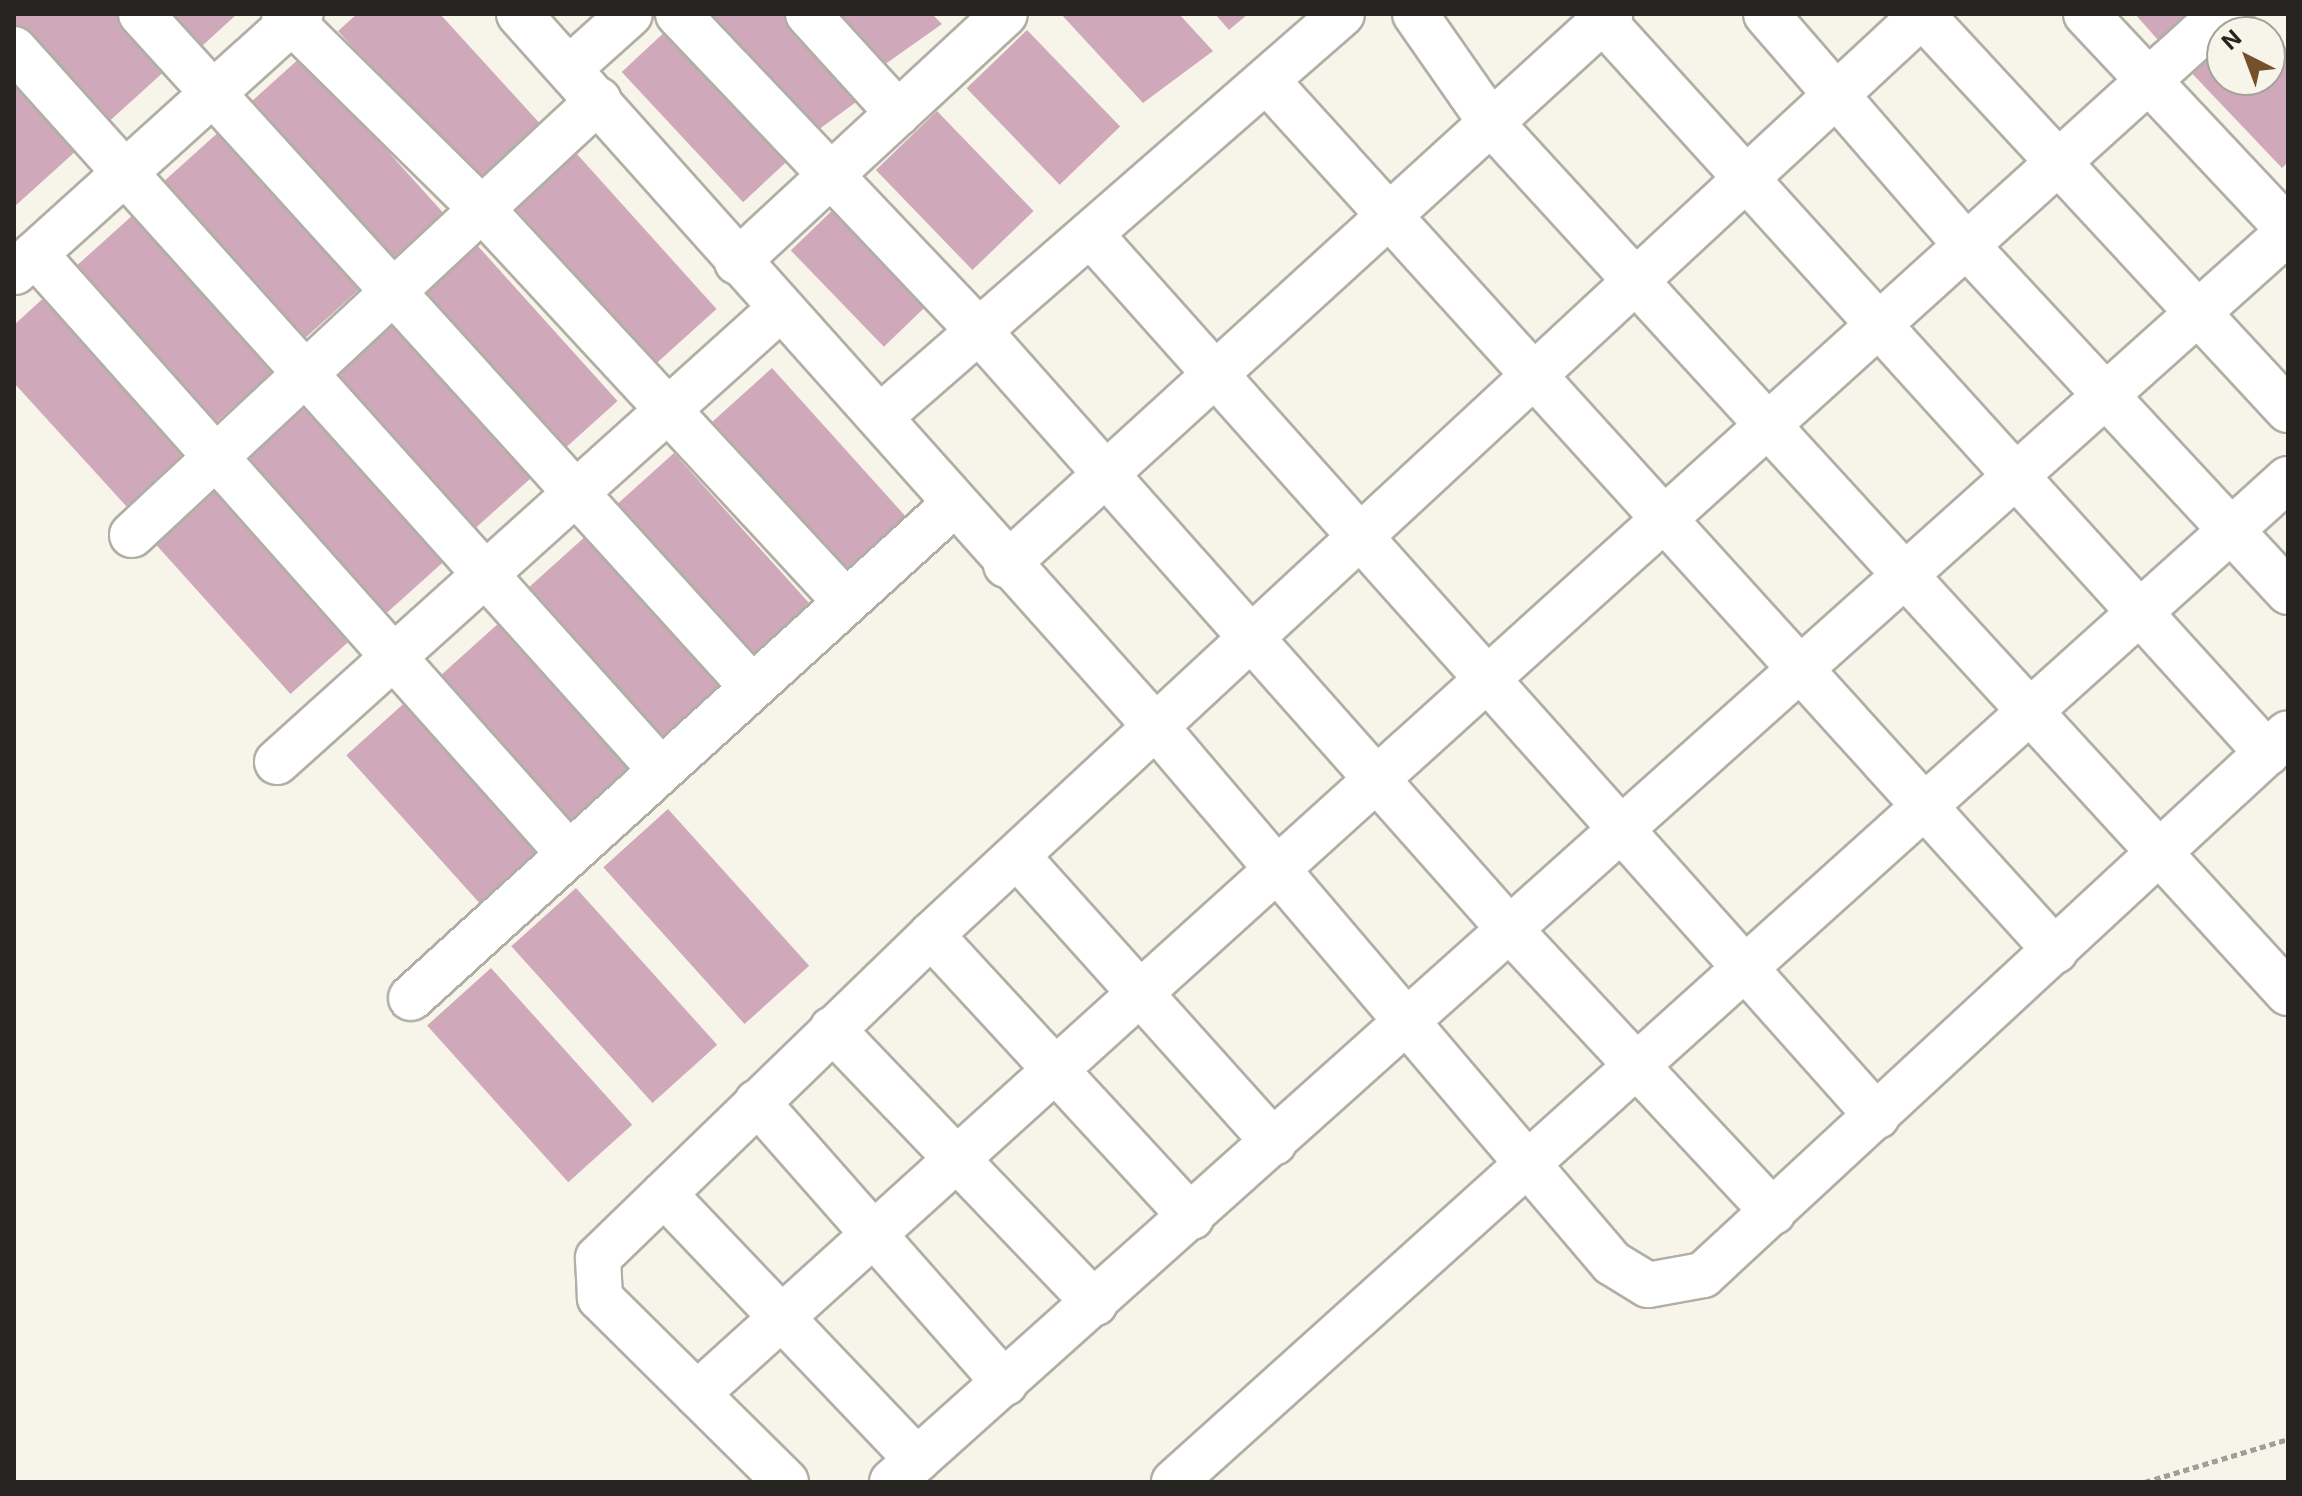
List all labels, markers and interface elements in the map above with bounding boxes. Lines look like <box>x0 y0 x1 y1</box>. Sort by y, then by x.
north arrow <box>2206 16 2286 96</box>
text: N <box>2216 24 2246 55</box>

